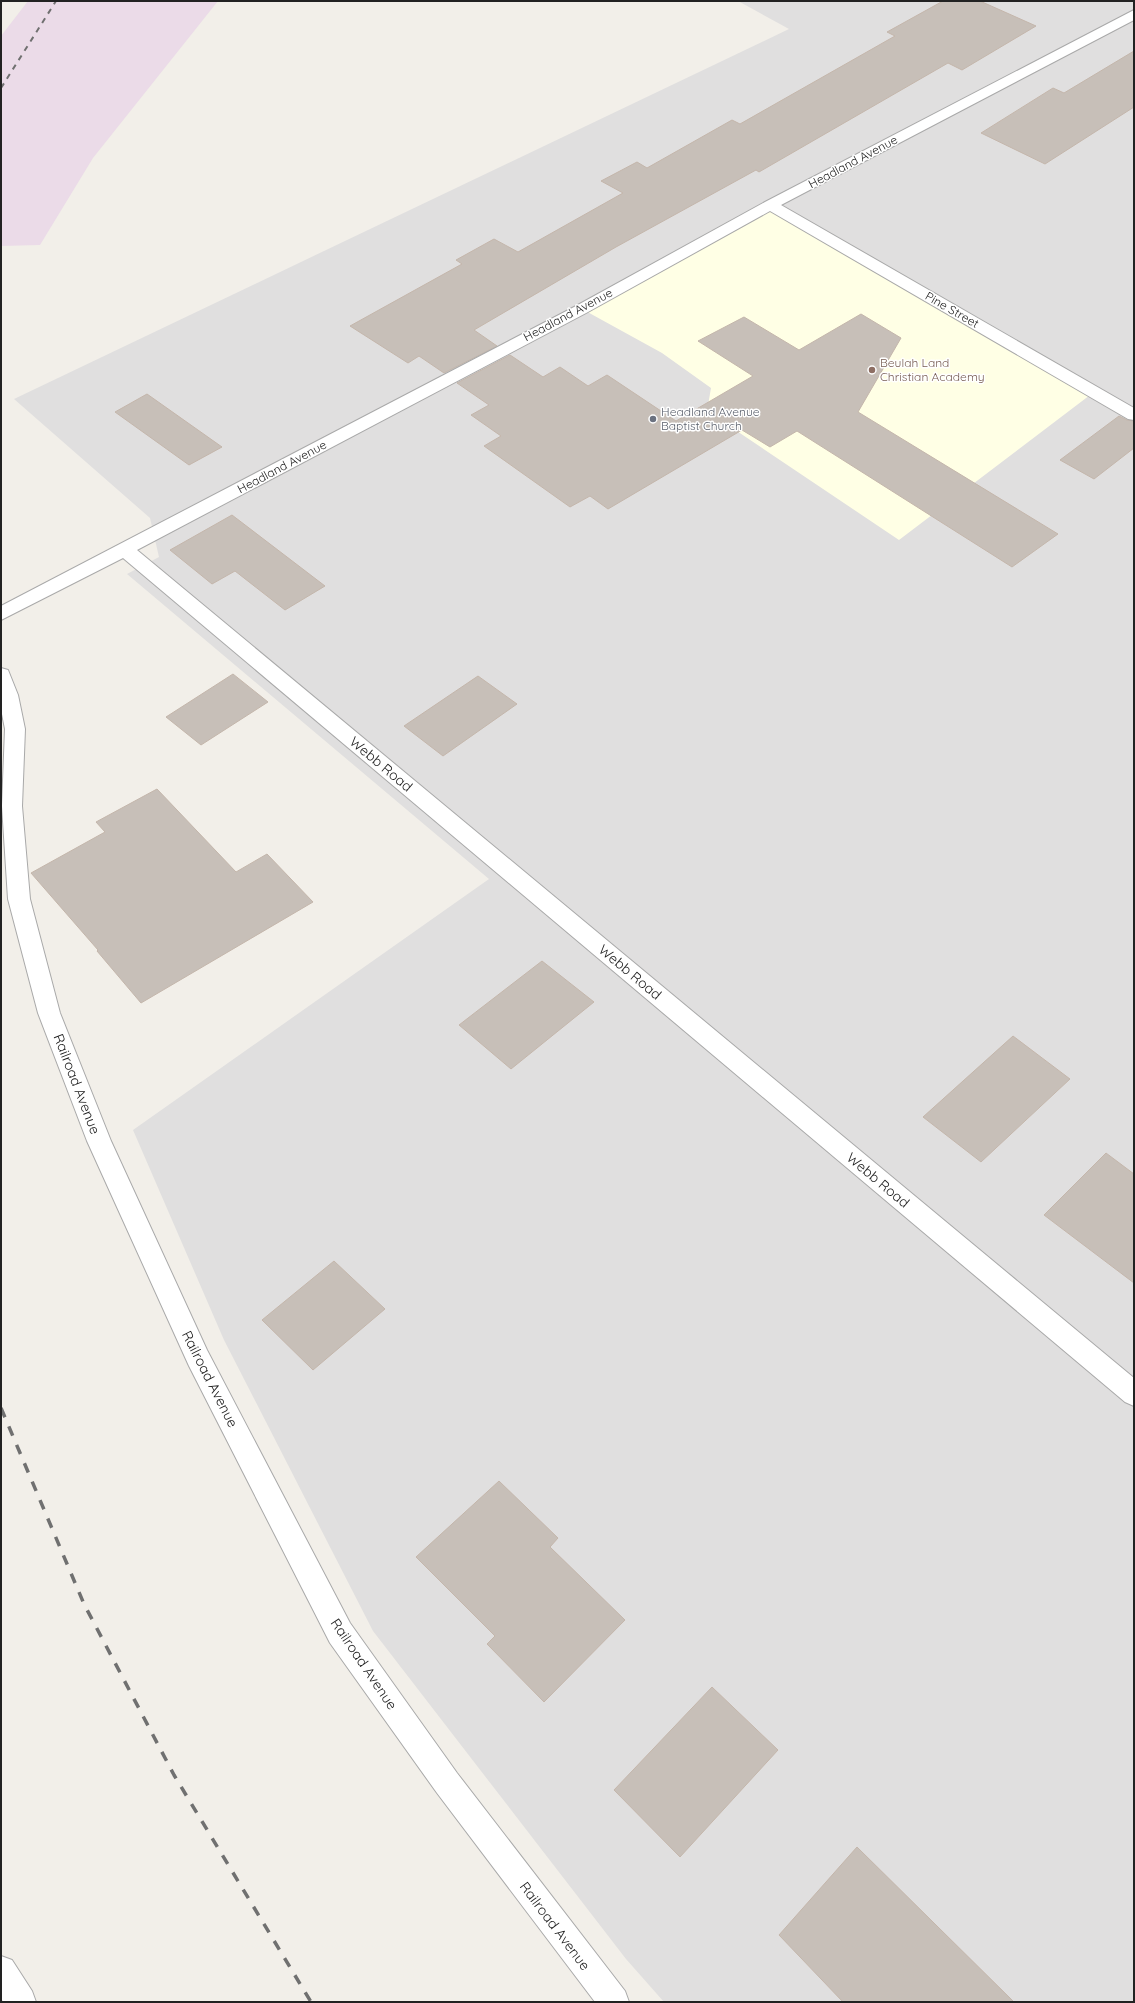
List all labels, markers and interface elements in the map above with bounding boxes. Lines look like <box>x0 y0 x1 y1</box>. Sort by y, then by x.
street label: Headland Avenue <box>806 132 900 191</box>
street label: Headland Avenue <box>521 285 615 344</box>
street label: Pine Street <box>923 288 982 331</box>
place label: Beulah Land Christian Academy <box>880 355 985 384</box>
marker: Beulah Land Christian Academy <box>867 365 877 375</box>
place label: Headland Avenue Baptist Church <box>661 404 760 433</box>
marker: Headland Avenue Baptist Church <box>648 414 658 424</box>
street label: Headland Avenue <box>235 437 329 496</box>
street label: Webb Road <box>346 732 416 796</box>
street label: Webb Road <box>595 940 665 1004</box>
street label: Railroad Avenue <box>50 1031 104 1137</box>
street label: Webb Road <box>843 1148 913 1212</box>
street label: Railroad Avenue <box>178 1328 242 1431</box>
street label: Railroad Avenue <box>327 1615 401 1713</box>
street label: Railroad Avenue <box>516 1878 594 1974</box>

